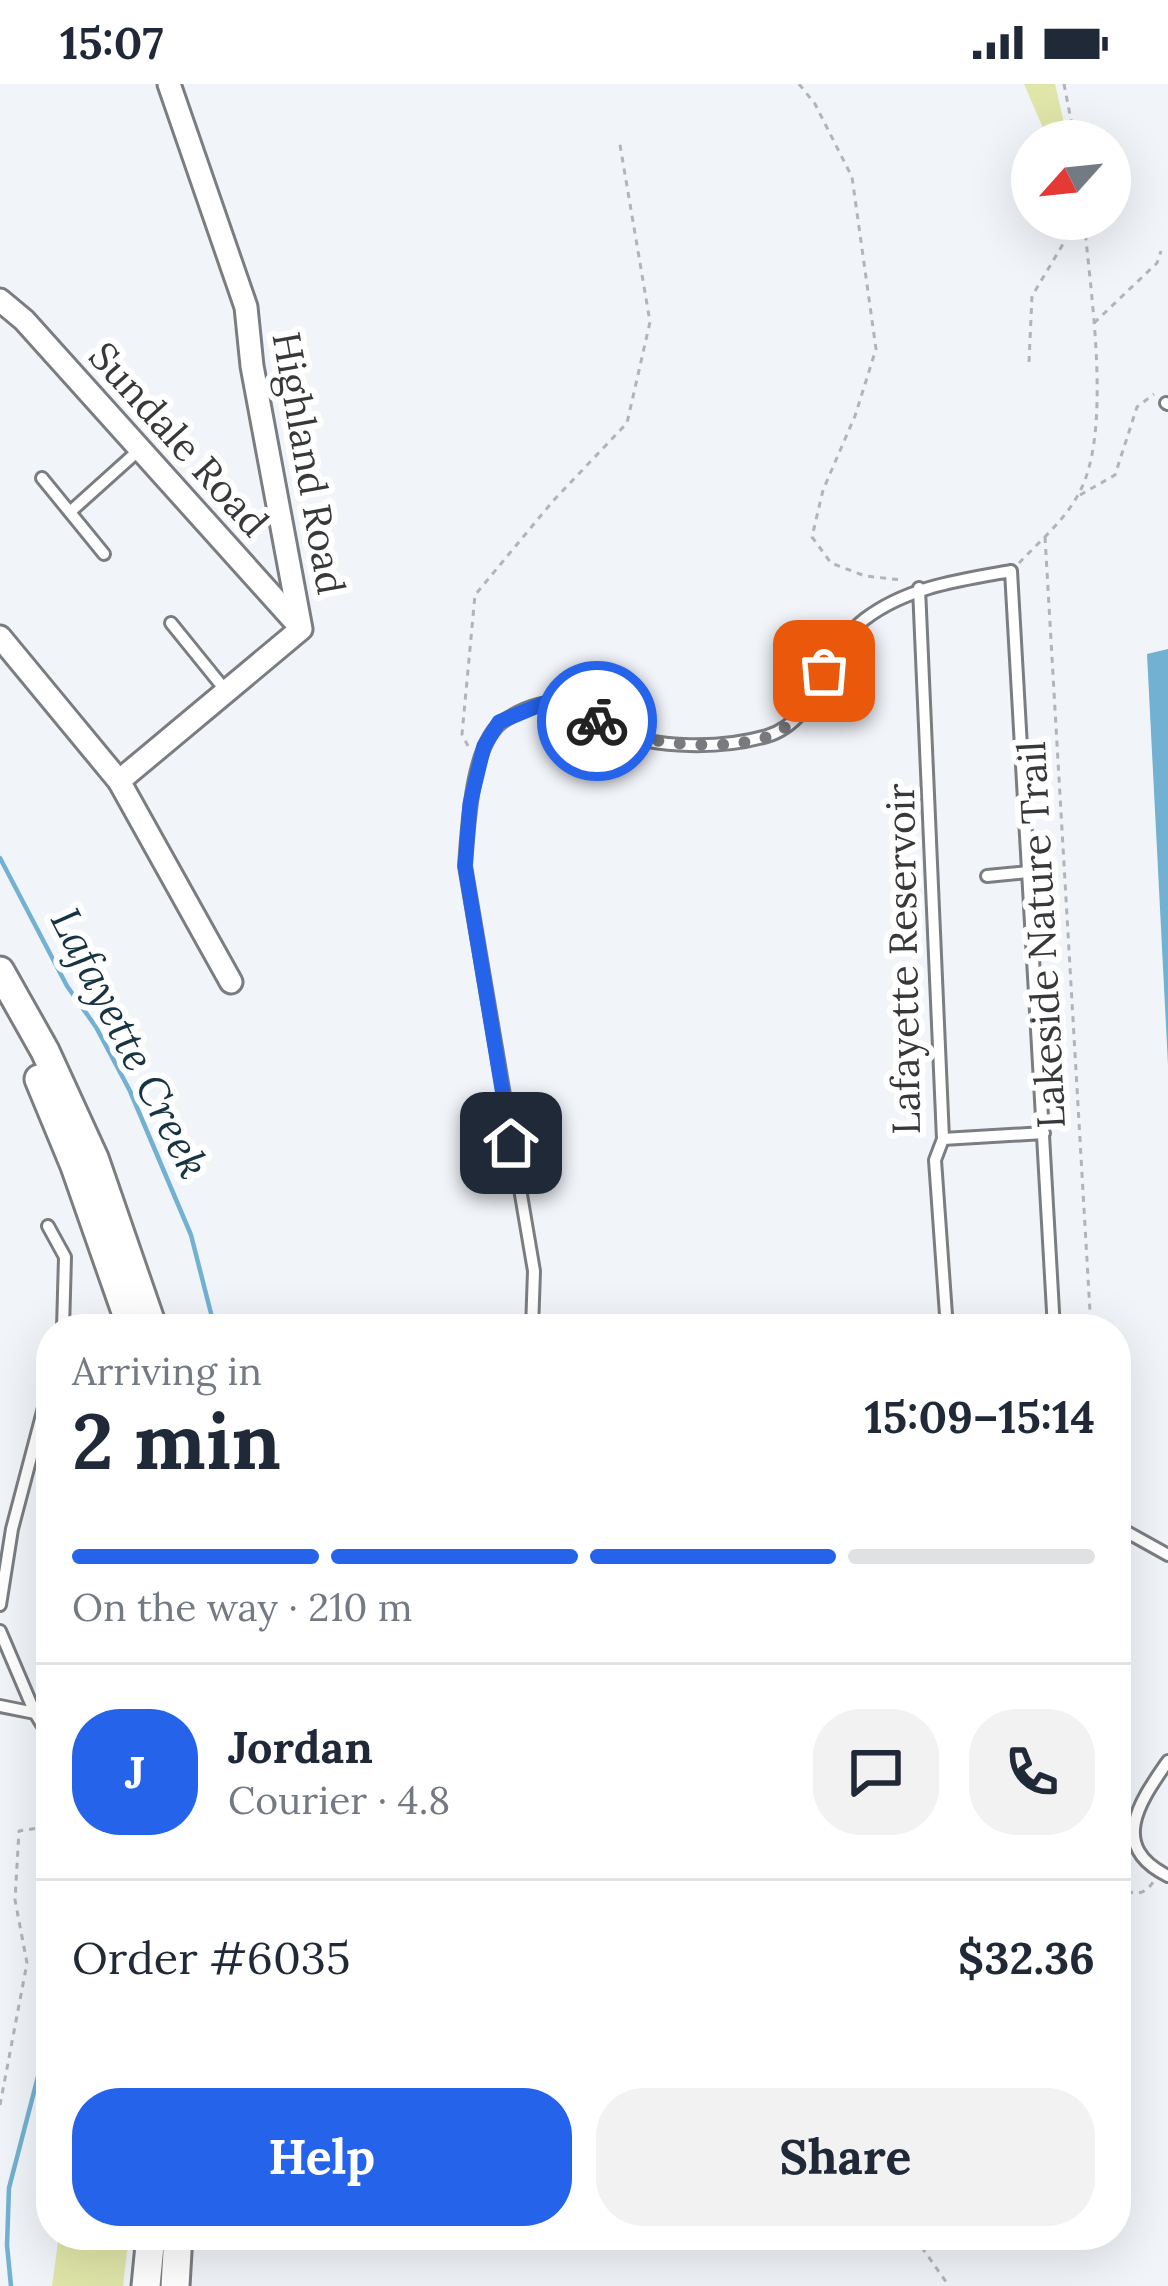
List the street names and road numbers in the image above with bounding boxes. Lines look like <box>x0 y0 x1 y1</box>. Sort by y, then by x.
street label: Highland Road <box>261 328 357 598</box>
street label: Sundale Road <box>79 331 279 547</box>
street label: Lakeside Nature Trail <box>1006 740 1076 1130</box>
street label: Lafayette Reservoir <box>875 783 931 1135</box>

